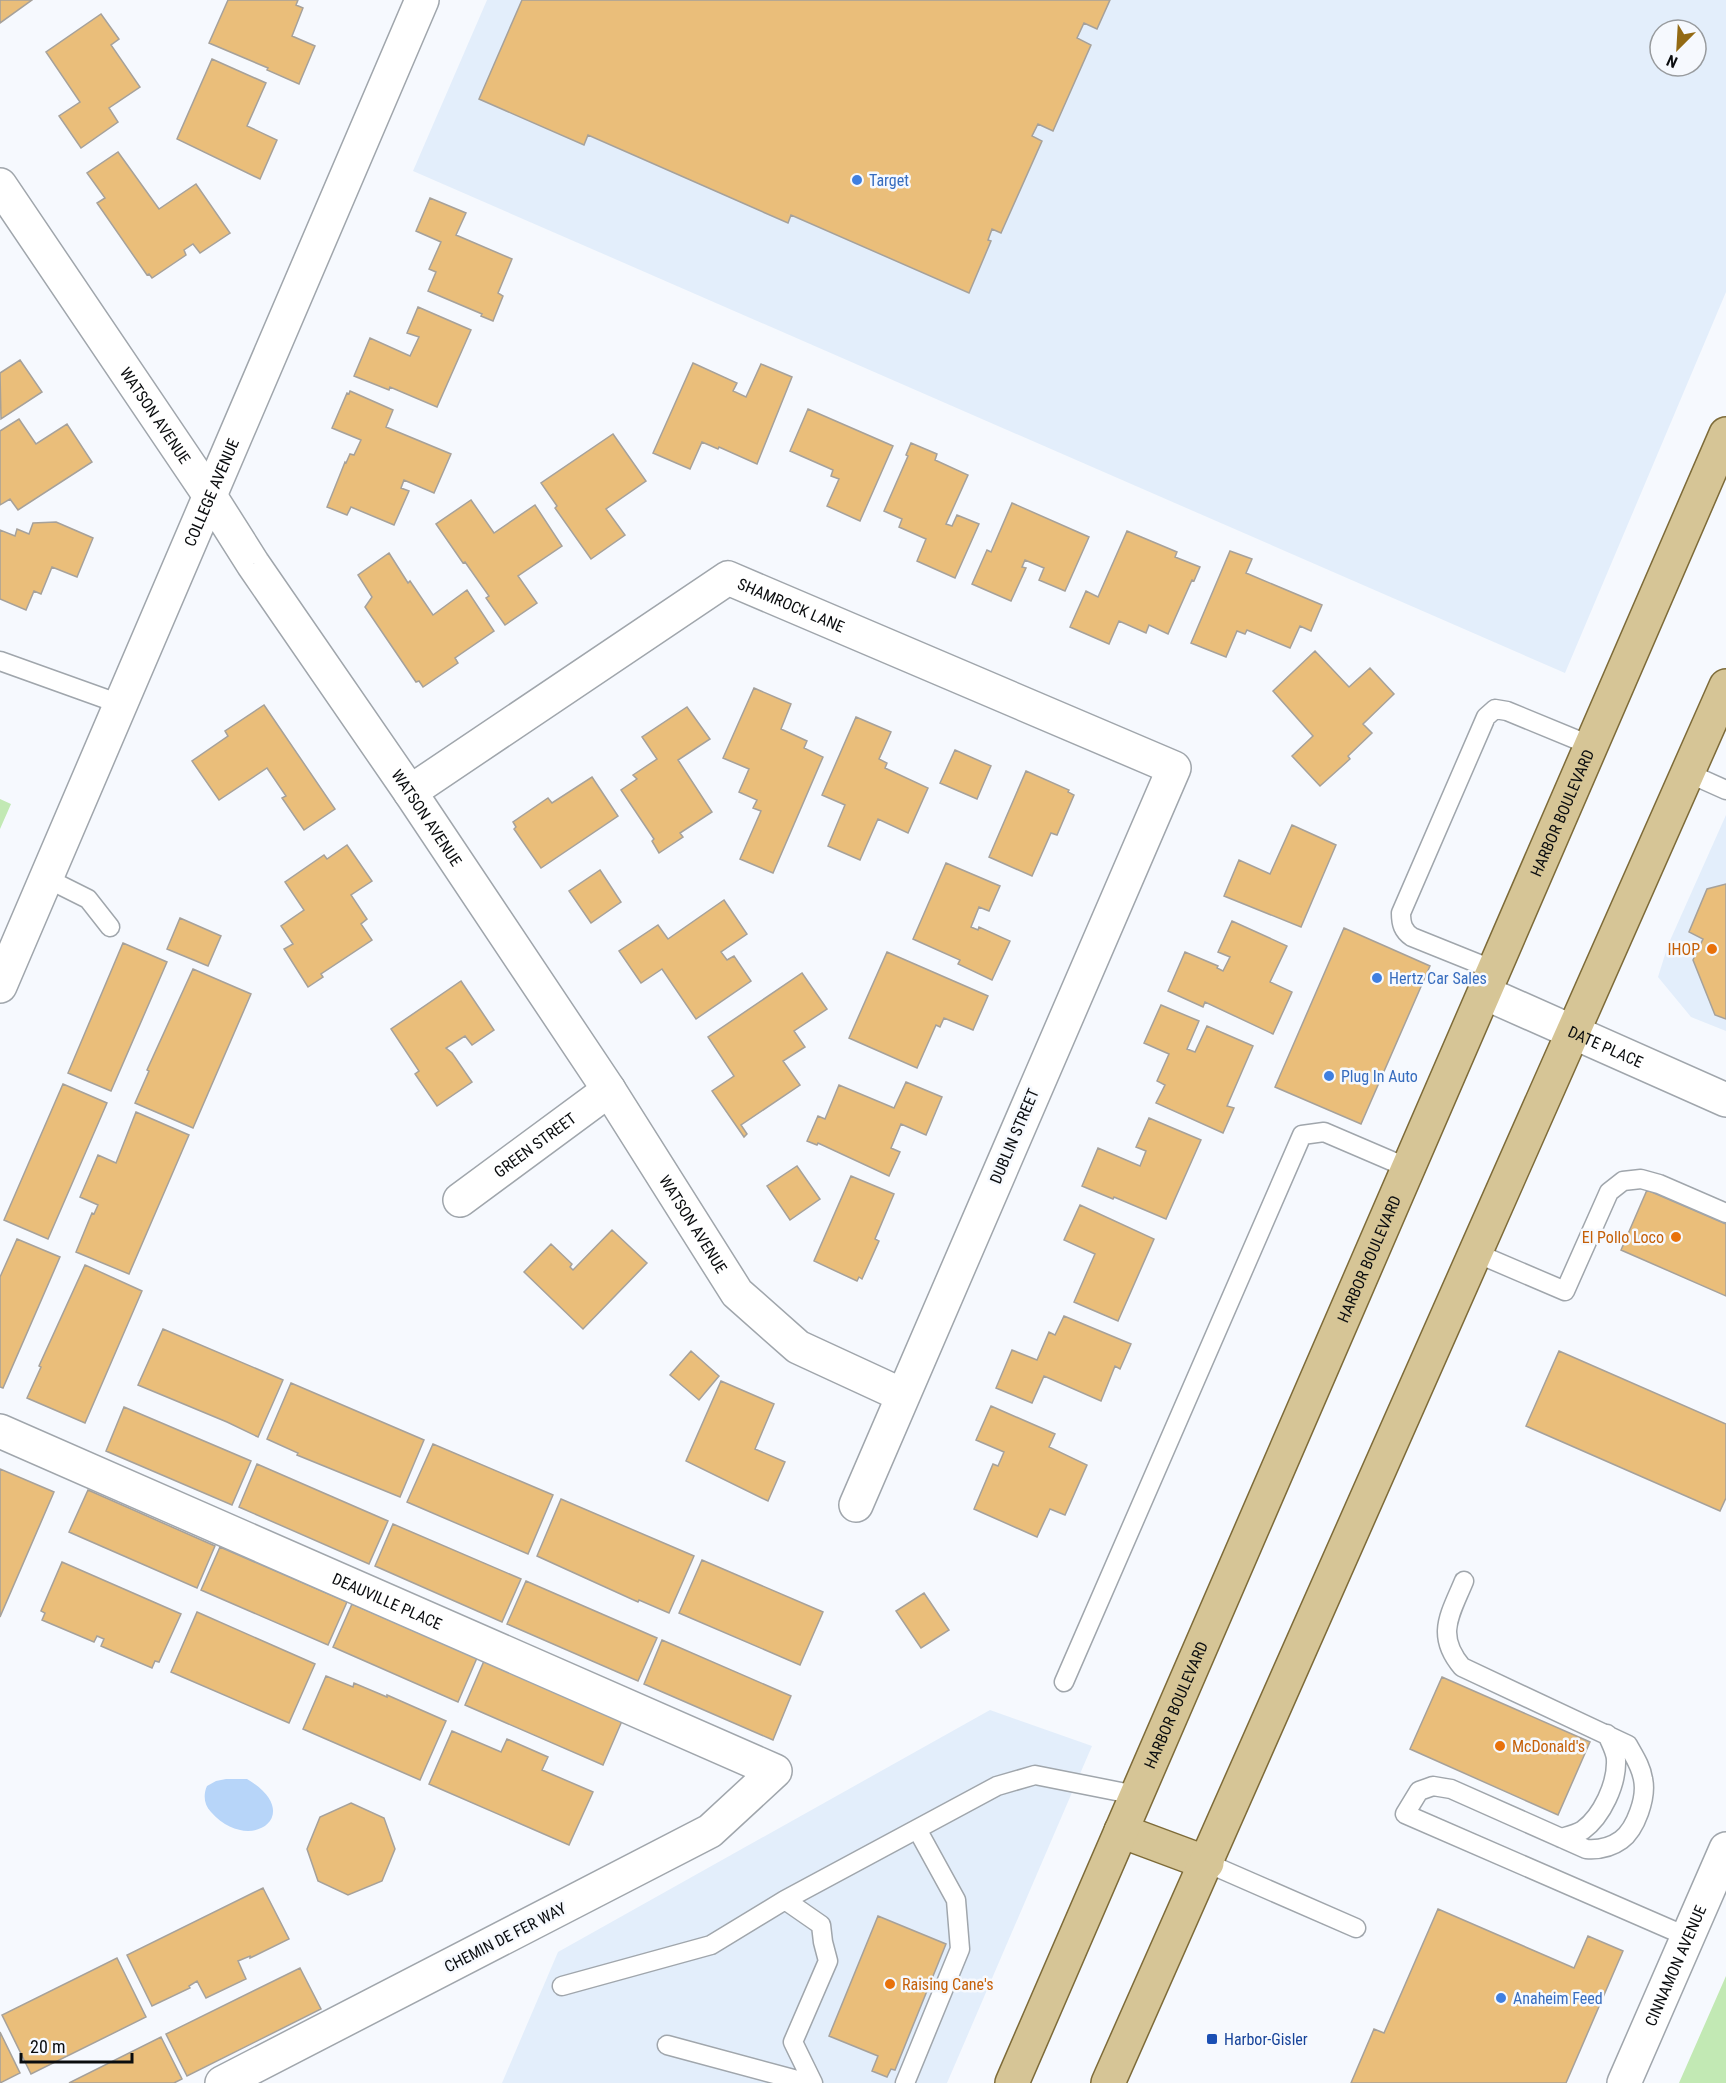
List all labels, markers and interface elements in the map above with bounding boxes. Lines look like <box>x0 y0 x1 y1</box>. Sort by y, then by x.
north arrow <box>1648 18 1708 78</box>
text: N <box>1664 51 1680 72</box>
place label: Target <box>869 171 909 190</box>
marker: Target <box>850 173 864 187</box>
street label: WATSON AVENUE <box>116 364 194 467</box>
street label: COLLEGE AVENUE <box>180 436 243 549</box>
street label: SHAMROCK LANE <box>735 574 847 637</box>
street label: HARBOR BOULEVARD <box>1527 747 1598 880</box>
street label: WATSON AVENUE <box>387 766 466 870</box>
place label: IHOP <box>1668 940 1700 959</box>
marker: IHOP <box>1705 942 1719 956</box>
place label: Hertz Car Sales <box>1389 969 1487 988</box>
marker: Hertz Car Sales <box>1370 971 1384 985</box>
street label: DATE PLACE <box>1565 1022 1646 1072</box>
place label: Plug In Auto <box>1341 1067 1418 1086</box>
marker: Plug In Auto <box>1322 1069 1336 1083</box>
street label: DUBLIN STREET <box>986 1086 1043 1187</box>
street label: GREEN STREET <box>490 1109 580 1182</box>
street label: WATSON AVENUE <box>655 1172 731 1277</box>
street label: HARBOR BOULEVARD <box>1333 1193 1405 1326</box>
place label: El Pollo Loco <box>1582 1228 1664 1247</box>
marker: El Pollo Loco <box>1669 1230 1683 1244</box>
street label: DEAUVILLE PLACE <box>329 1569 445 1634</box>
street label: HARBOR BOULEVARD <box>1140 1639 1212 1772</box>
place label: McDonald's <box>1512 1737 1585 1756</box>
marker: McDonald's <box>1493 1739 1507 1753</box>
street label: CHEMIN DE FER WAY <box>441 1898 570 1976</box>
street label: CINNAMON AVENUE <box>1641 1902 1710 2029</box>
place label: Raising Cane's <box>902 1975 993 1994</box>
marker: Raising Cane's <box>883 1977 897 1991</box>
place label: Anaheim Feed <box>1513 1989 1603 2008</box>
marker: Anaheim Feed <box>1494 1991 1508 2005</box>
scale bar <box>21 2026 132 2064</box>
place label: Harbor-Gisler <box>1224 2030 1308 2049</box>
marker: Harbor-Gisler <box>1205 2032 1219 2046</box>
text: 20 m <box>30 2036 65 2057</box>

